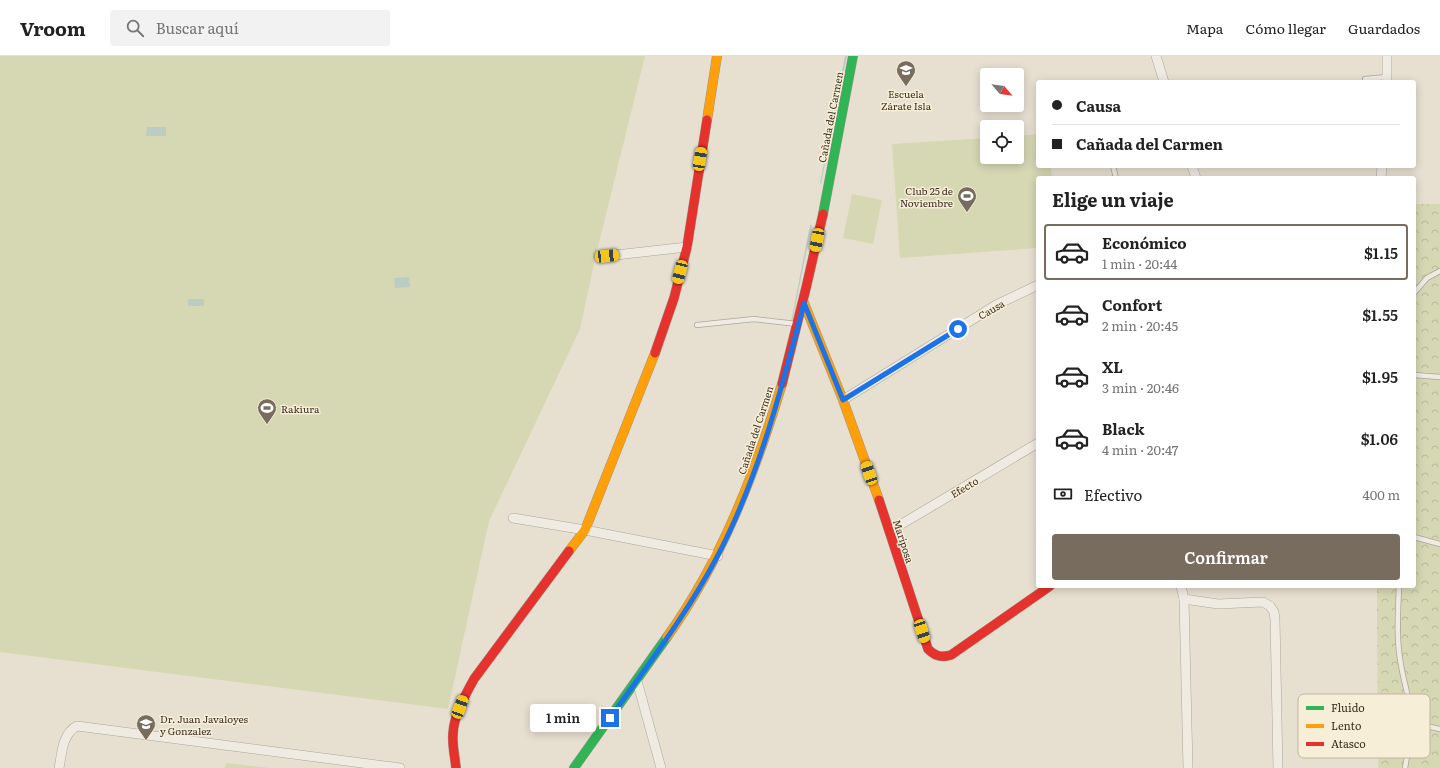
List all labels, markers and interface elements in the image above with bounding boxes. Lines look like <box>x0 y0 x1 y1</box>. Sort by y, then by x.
search box <box>110 10 390 46</box>
text: Vroom <box>20 14 86 42</box>
text: Buscar aquí <box>156 16 239 39</box>
icon: search <box>124 17 146 39</box>
text: Mapa <box>1186 18 1223 38</box>
text: Cómo llegar <box>1245 18 1326 38</box>
text: Guardados <box>1348 18 1420 38</box>
school or university icon: Escuela Zárate Isla <box>895 59 917 87</box>
north arrow <box>980 68 1024 112</box>
map controls <box>980 68 1024 164</box>
street label: Cañada del Carmen <box>814 70 846 164</box>
place label: Escuela Zárate Isla <box>881 86 932 113</box>
text: Causa <box>1076 94 1121 117</box>
button: locate <box>980 120 1024 164</box>
text: Cañada del Carmen <box>1076 132 1223 155</box>
car <box>692 146 708 172</box>
place label: Club 25 de Noviembre <box>900 183 953 210</box>
sports icon: Club 25 de Noviembre <box>956 185 978 213</box>
text: Elige un viaje <box>1052 186 1174 213</box>
car <box>809 227 825 253</box>
text: Económico <box>1102 231 1187 254</box>
icon: car <box>1054 234 1090 270</box>
text: $1.15 <box>1364 241 1398 264</box>
car <box>594 249 620 263</box>
text: 1 min · 20:44 <box>1102 254 1177 273</box>
car <box>671 259 689 285</box>
text: Confort <box>1102 293 1162 316</box>
street label: Causa <box>975 295 1008 323</box>
icon: car <box>1054 296 1090 332</box>
text: $1.55 <box>1362 303 1398 326</box>
text: 2 min · 20:45 <box>1102 316 1178 335</box>
route start <box>949 320 967 338</box>
text: XL <box>1102 355 1123 378</box>
icon: car <box>1054 358 1090 394</box>
text: $1.95 <box>1362 365 1398 388</box>
text: 3 min · 20:46 <box>1102 378 1179 397</box>
street label: Cañada del Carmen <box>734 383 777 476</box>
sports icon: Rakiura <box>256 397 278 425</box>
place label: Rakiura <box>281 401 320 416</box>
text: Black <box>1102 417 1145 440</box>
icon: car <box>1054 420 1090 456</box>
text: $1.06 <box>1361 427 1398 450</box>
text: 4 min · 20:47 <box>1102 440 1178 459</box>
car <box>859 460 879 486</box>
street label: Efecto <box>947 473 981 501</box>
icon: cash <box>1052 483 1074 505</box>
text: Efectivo <box>1084 483 1142 506</box>
text: 400 m <box>1363 485 1400 504</box>
street label: Mariposa <box>890 517 918 565</box>
button: Confirmar <box>1052 534 1400 580</box>
car <box>913 618 931 644</box>
car <box>450 694 470 720</box>
legend <box>1298 694 1430 758</box>
text: Fluido <box>1331 699 1365 715</box>
callout: 1 min <box>530 704 596 732</box>
text: 1 min <box>546 708 580 727</box>
route end <box>601 709 619 727</box>
place label: Dr. Juan Javaloyes y Gonzalez <box>160 711 249 738</box>
school or university icon: Dr. Juan Javaloyes y Gonzalez <box>135 713 157 741</box>
text: Lento <box>1331 717 1361 733</box>
text: Atasco <box>1331 735 1366 751</box>

